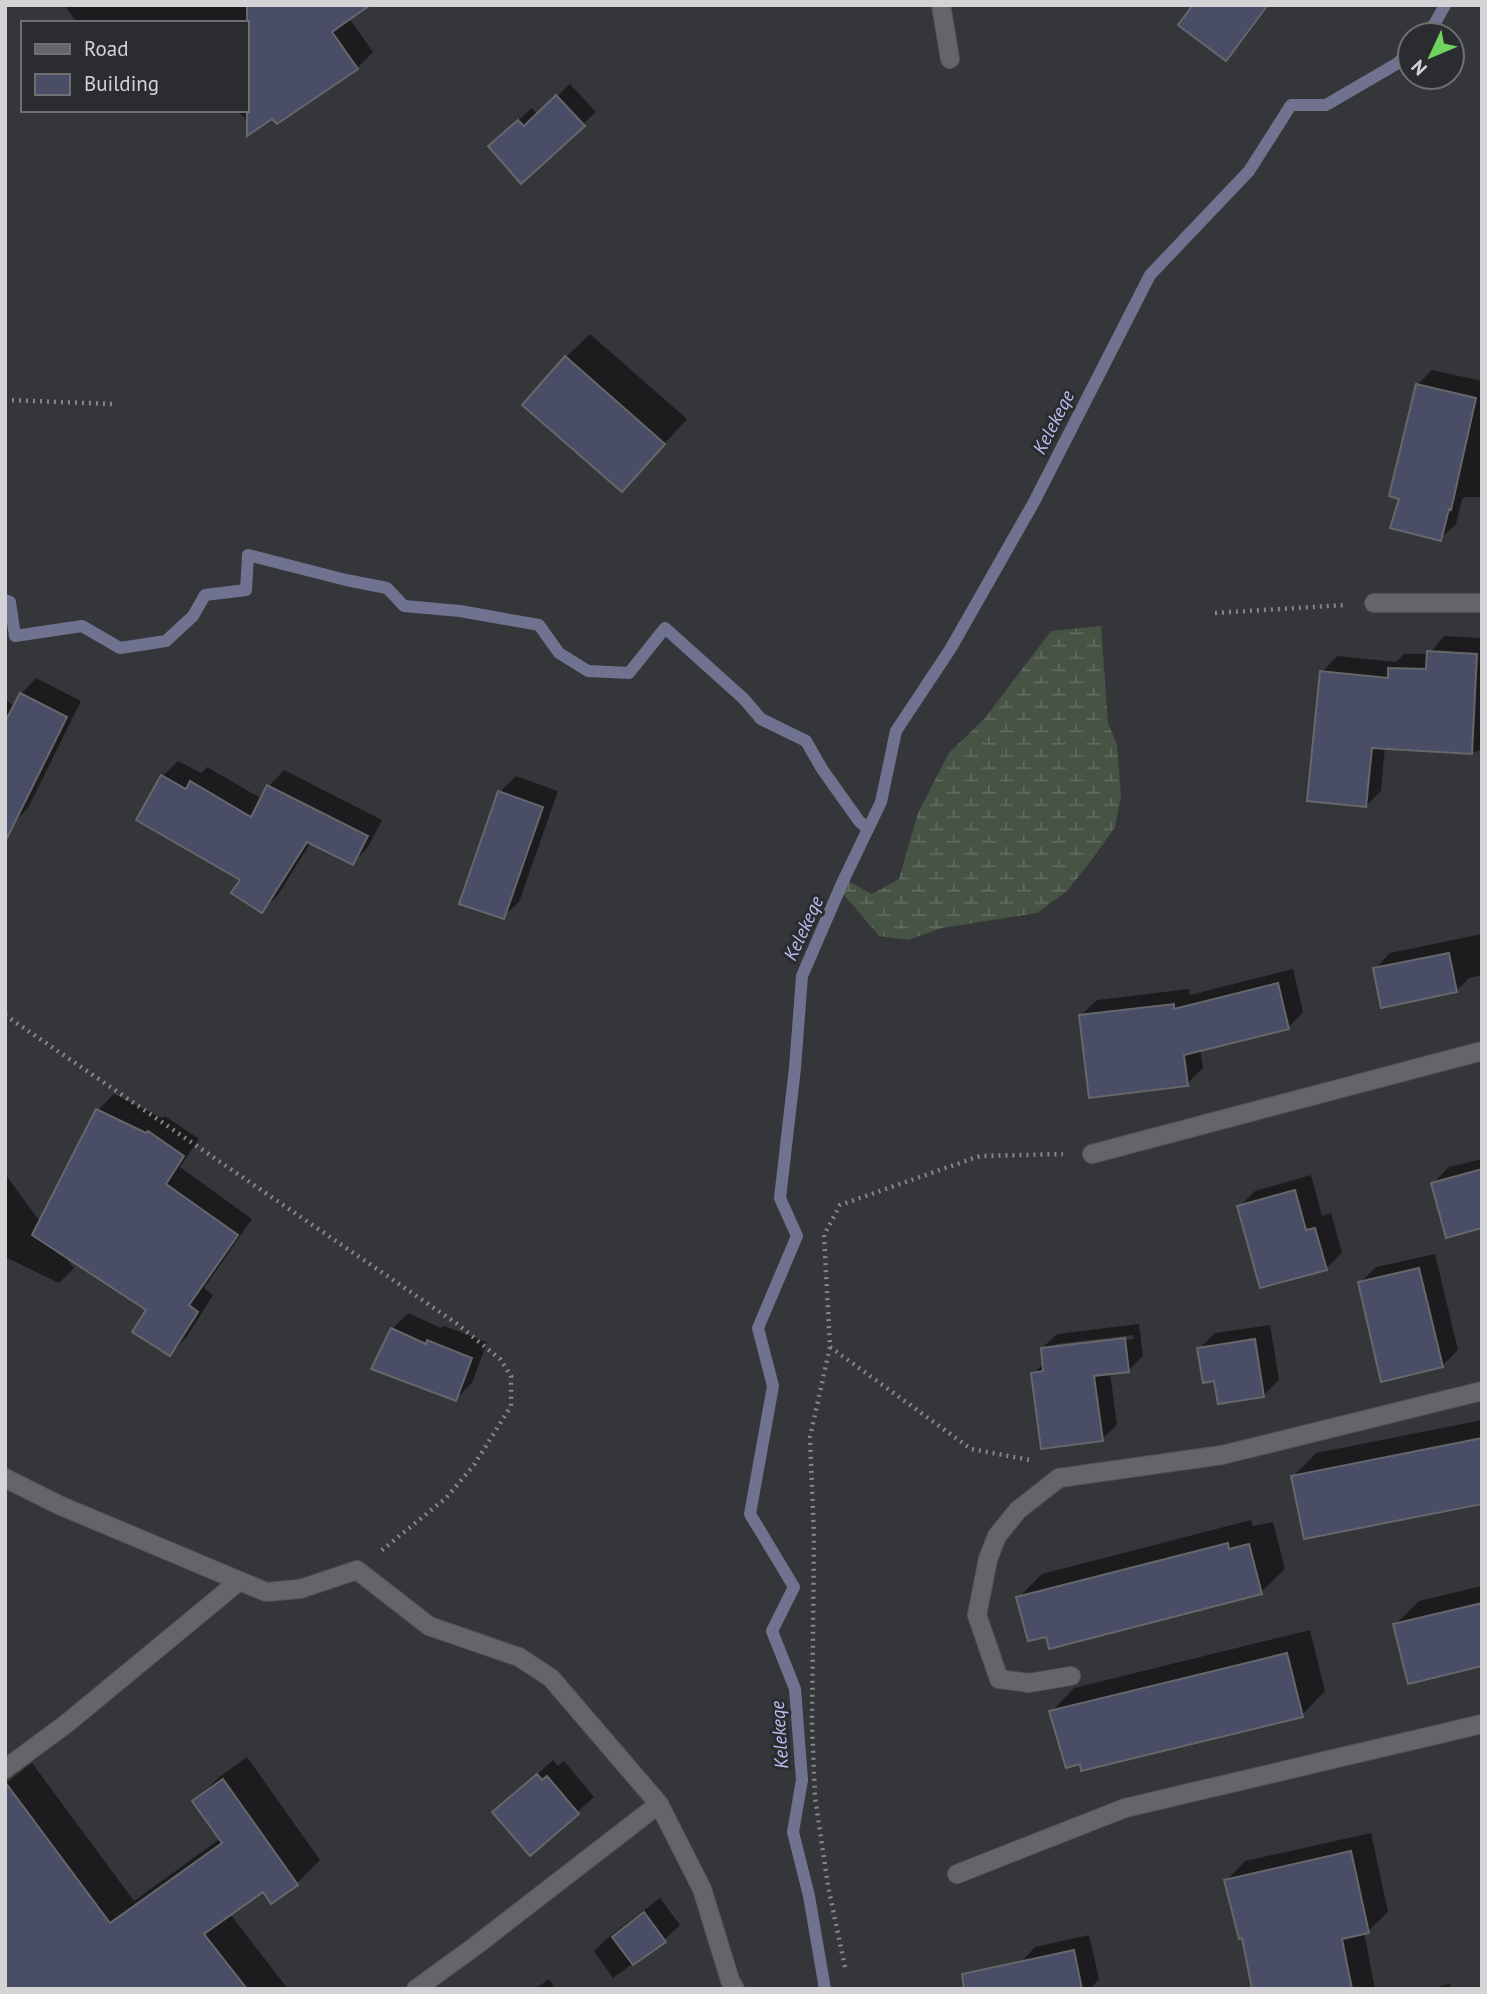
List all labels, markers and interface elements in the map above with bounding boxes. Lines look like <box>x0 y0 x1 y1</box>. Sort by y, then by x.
legend <box>21 21 248 112</box>
north arrow <box>1396 21 1466 91</box>
text: Road <box>84 35 128 62</box>
text: N <box>1406 55 1432 81</box>
text: Building <box>84 70 159 97</box>
water label: Kelekeqe <box>1027 386 1079 458</box>
water label: Kelekeqe <box>778 892 828 964</box>
water label: Kelekeqe <box>765 1700 793 1770</box>

